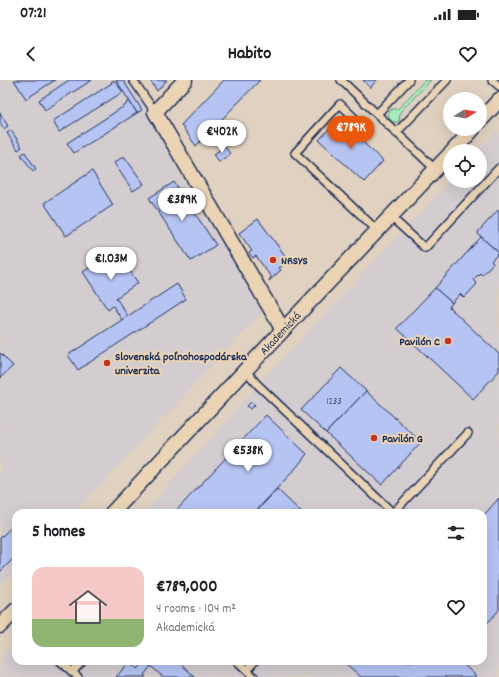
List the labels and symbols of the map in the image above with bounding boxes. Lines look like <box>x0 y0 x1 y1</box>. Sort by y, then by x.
north arrow <box>443 92 487 136</box>
pin: €789K <box>323 116 379 150</box>
pin: €402K <box>194 120 250 154</box>
pin: €389K <box>154 188 210 222</box>
pin: €1.03M <box>78 247 144 281</box>
place label: NRSYS <box>281 253 308 270</box>
marker: NRSYS <box>268 255 278 265</box>
street label: Akademická <box>256 308 306 360</box>
place label: Pavilón C <box>399 334 440 351</box>
marker: Pavilón C <box>443 336 453 346</box>
place label: Slovenská poľnohospodárska univerzita <box>115 349 248 380</box>
marker: Slovenská poľnohospodárska univerzita <box>102 358 112 368</box>
house number: 1233 <box>326 395 342 409</box>
place label: Pavilón G <box>382 431 423 448</box>
marker: Pavilón G <box>369 433 379 443</box>
pin: €538K <box>220 439 276 473</box>

